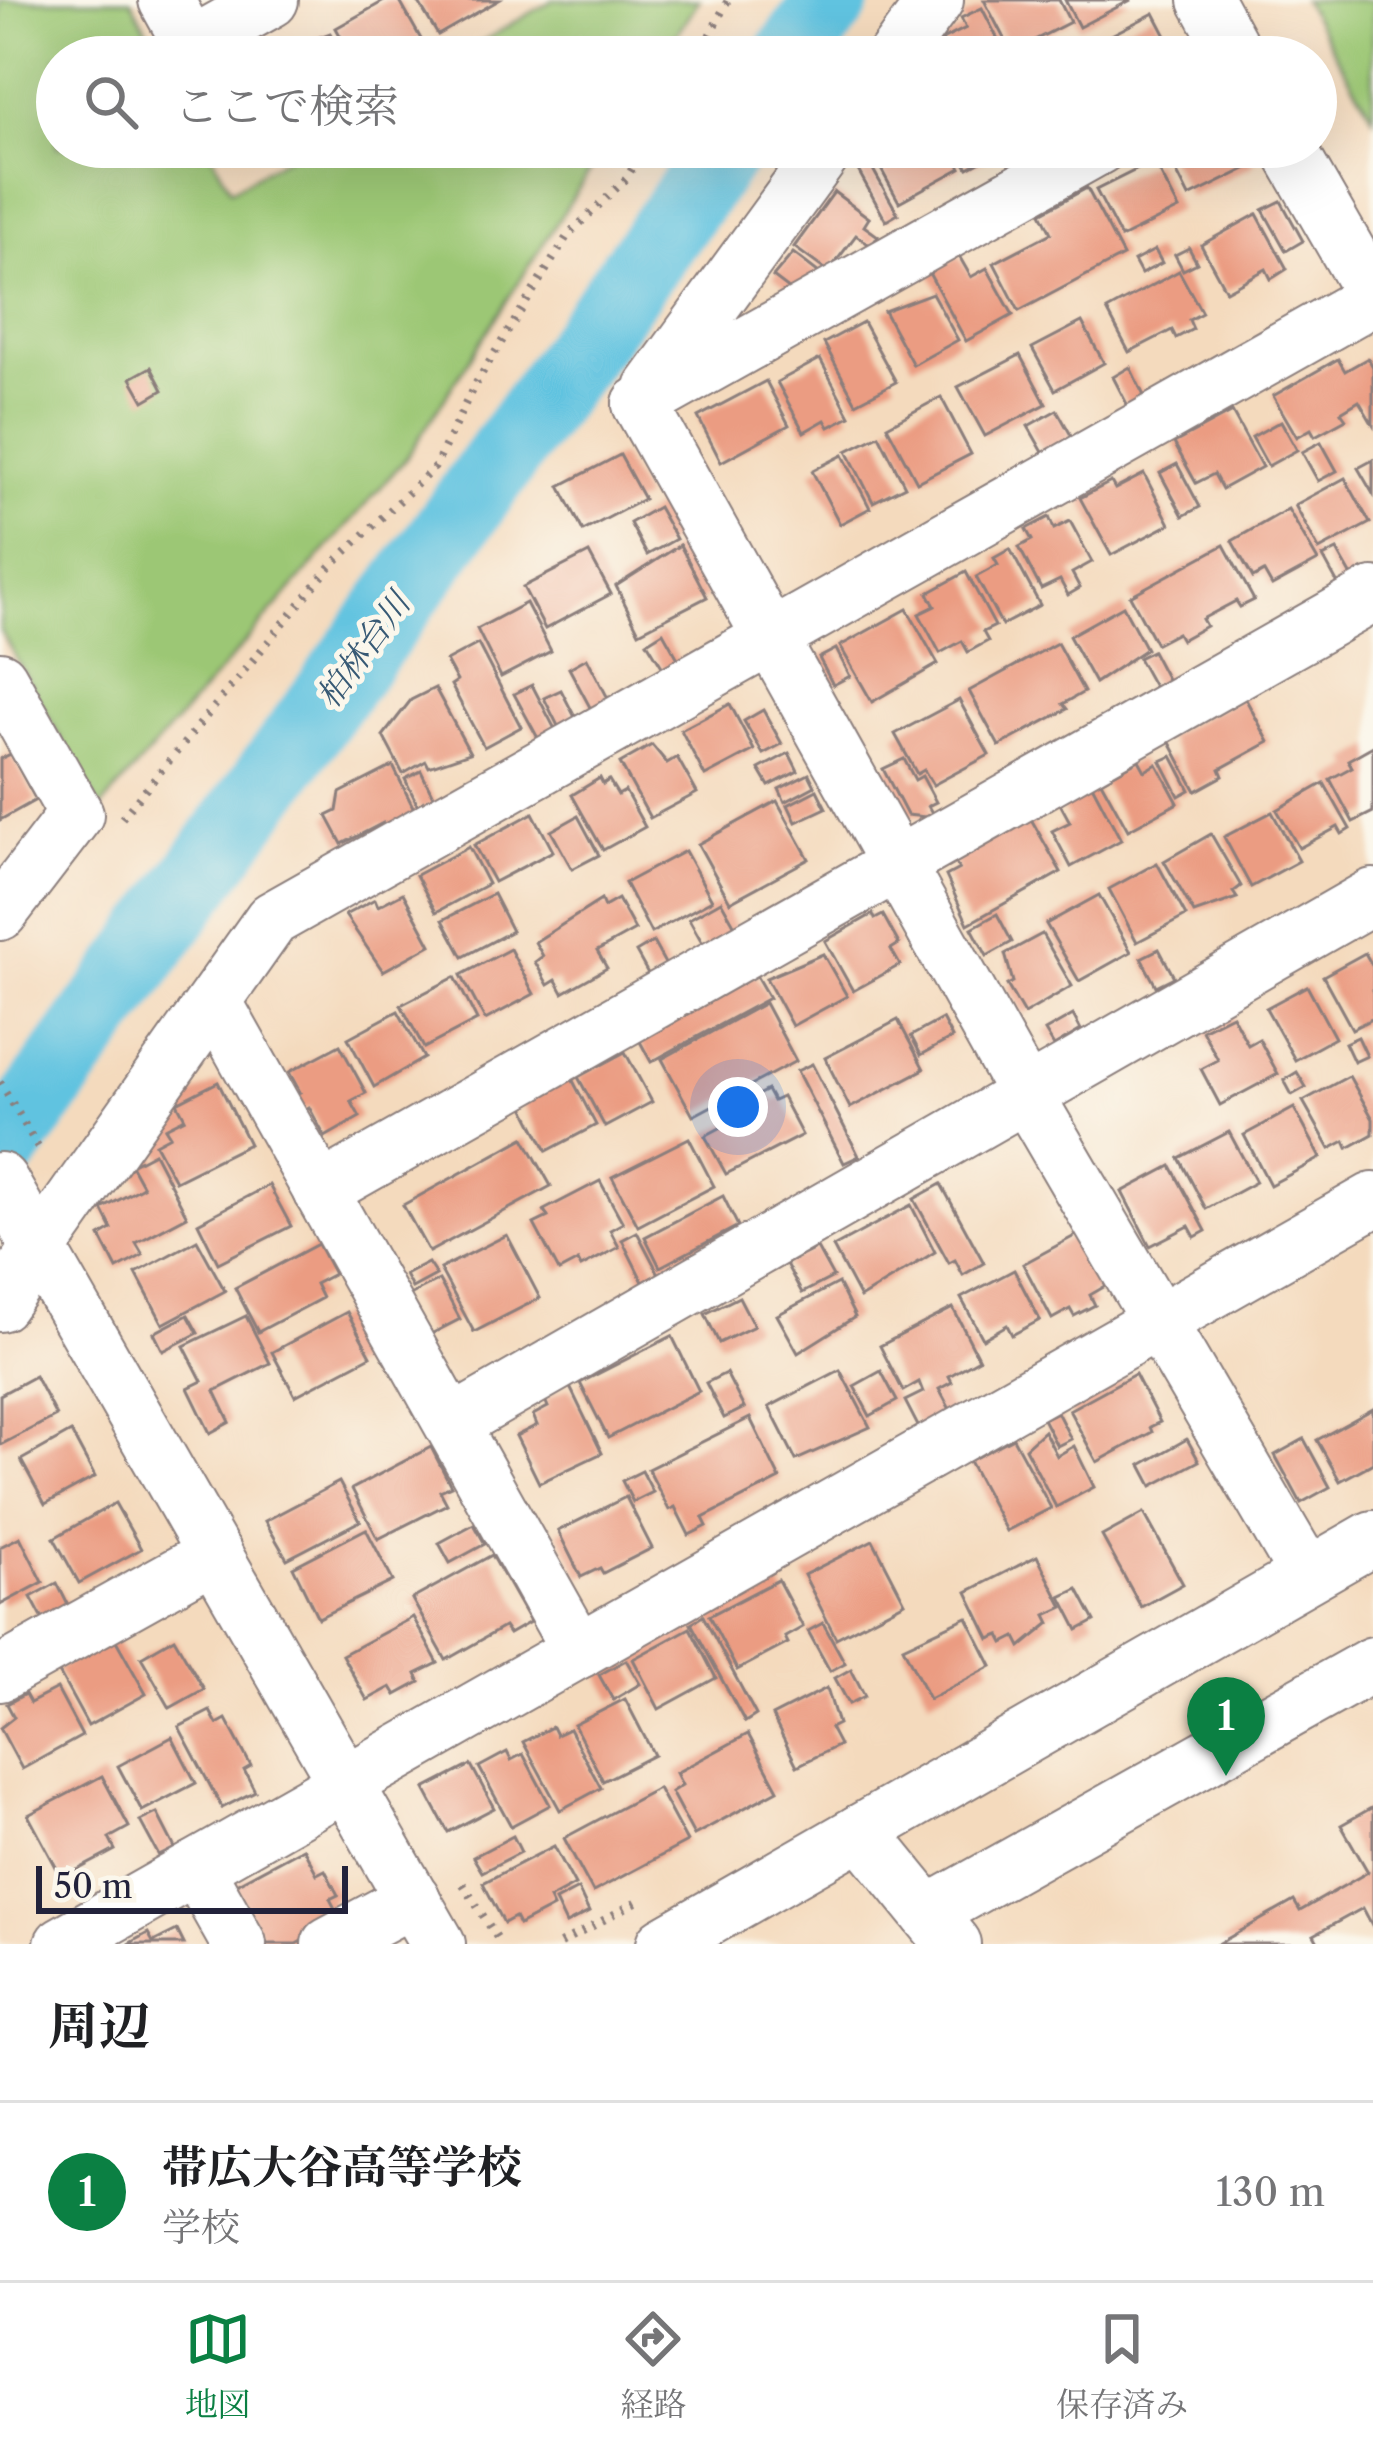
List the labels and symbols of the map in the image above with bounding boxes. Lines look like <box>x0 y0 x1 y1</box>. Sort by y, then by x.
water label: 柏林台川 <box>308 582 420 715</box>
your location <box>708 1077 768 1137</box>
pin: 1 <box>1187 1677 1265 1776</box>
scale bar <box>36 1860 348 1913</box>

